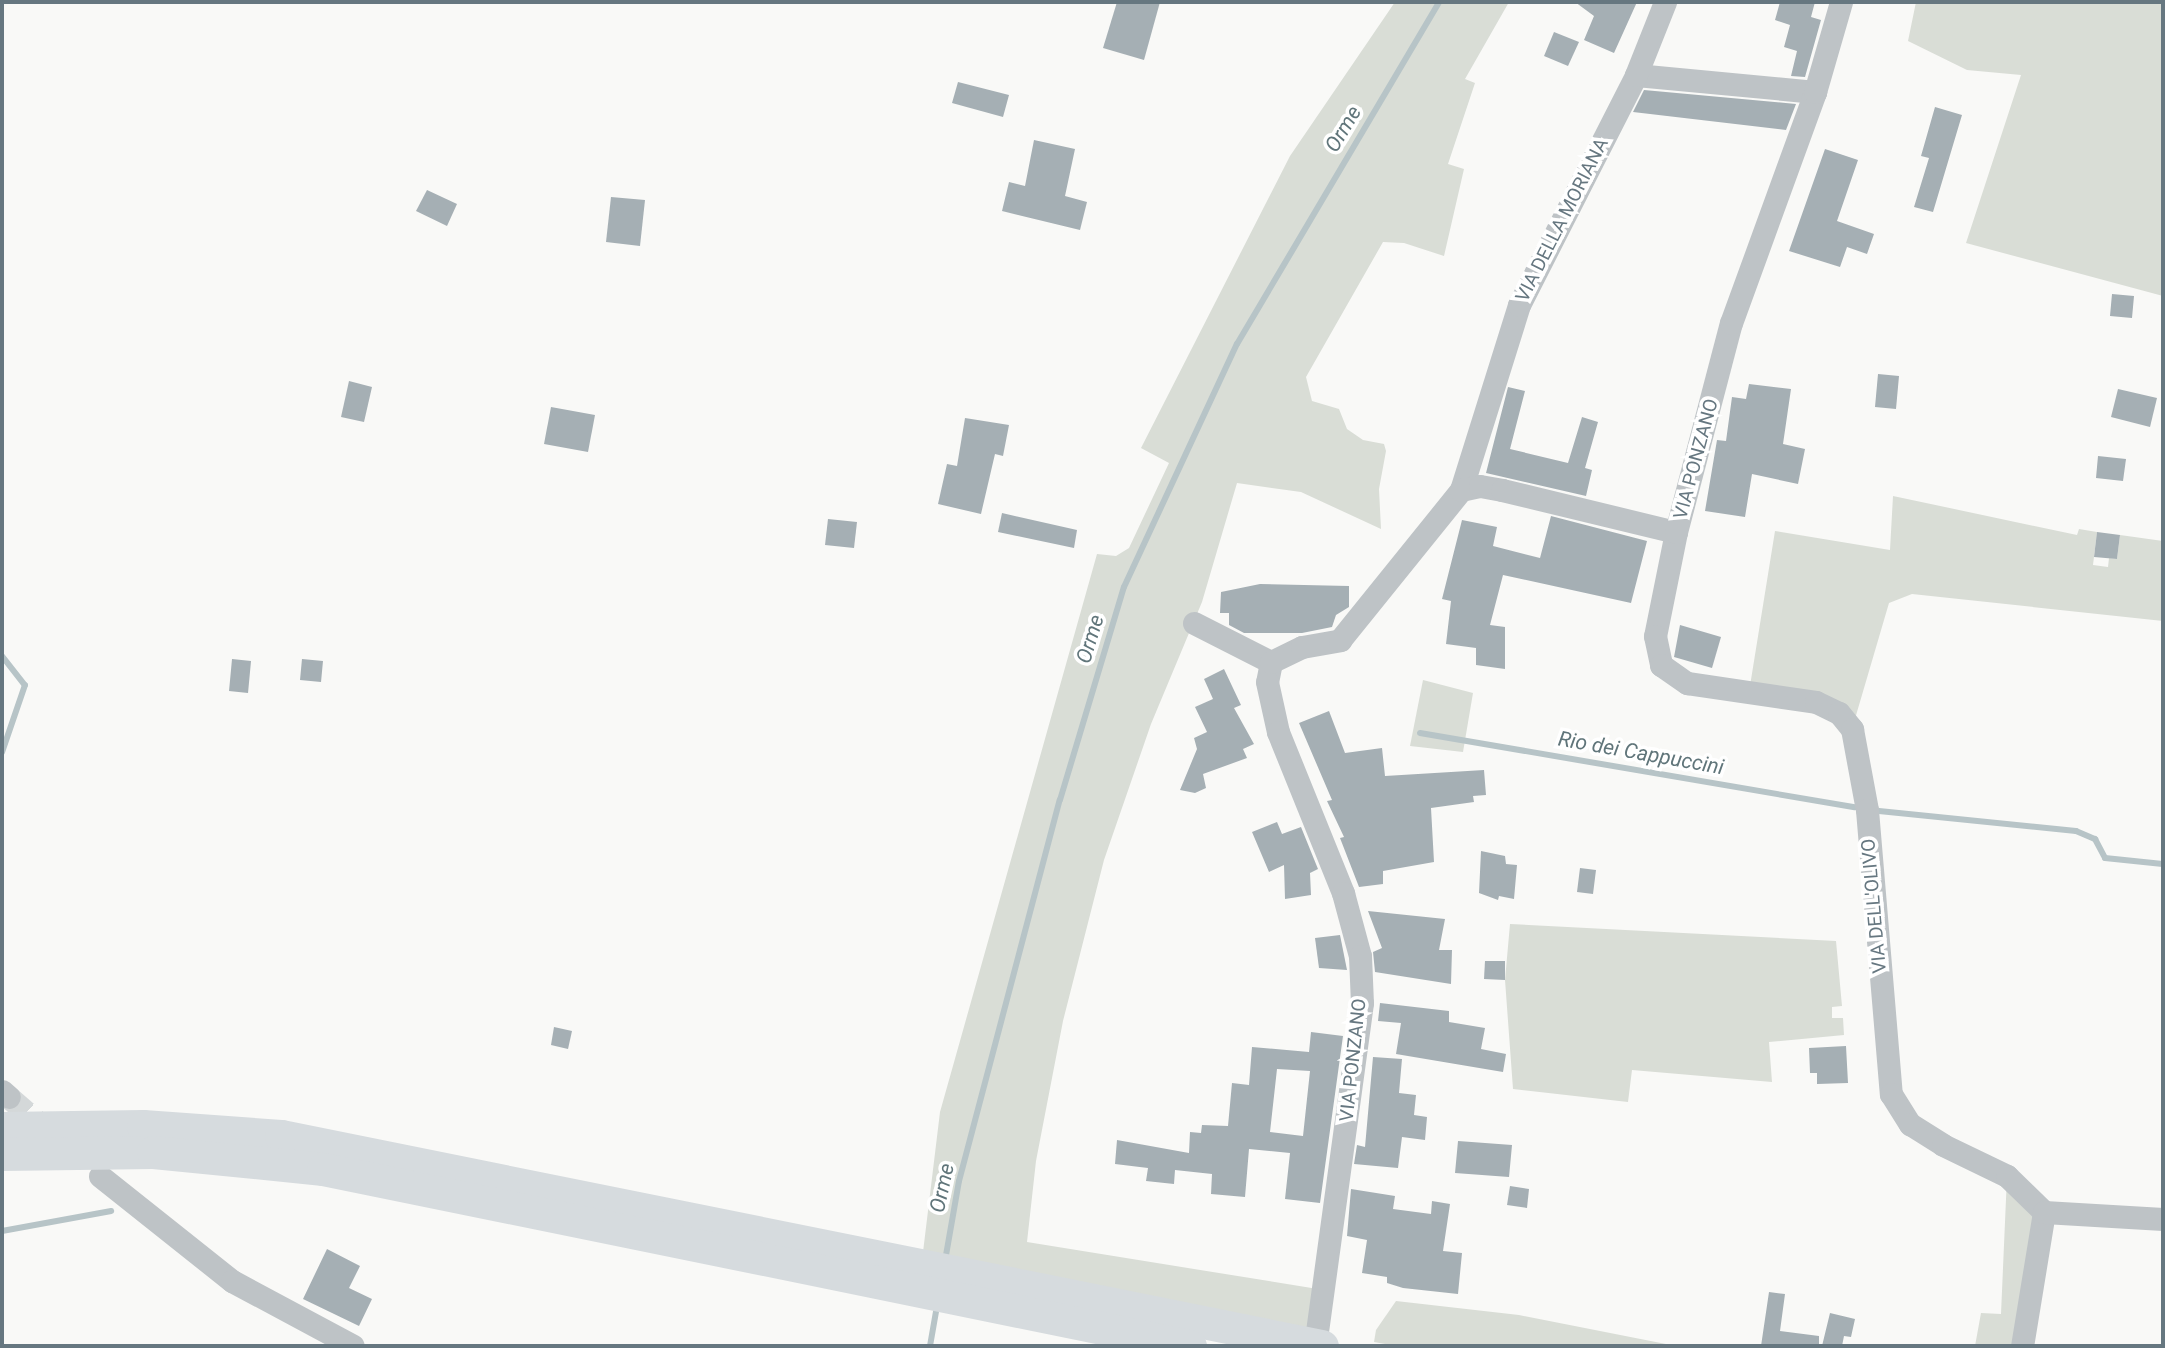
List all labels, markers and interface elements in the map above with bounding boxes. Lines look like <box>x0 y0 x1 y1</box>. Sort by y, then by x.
water label: Orme <box>1319 101 1367 157</box>
street label: VIA DELLA MORIANA <box>1511 134 1613 306</box>
street label: VIA PONZANO <box>1669 396 1723 522</box>
water label: Orme <box>1071 612 1109 666</box>
water label: Rio dei Cappuccini <box>1556 726 1726 780</box>
street label: VIA DELL'OLIVO <box>1857 838 1891 974</box>
street label: VIA PONZANO <box>1335 997 1371 1123</box>
water label: Orme <box>925 1161 959 1215</box>

